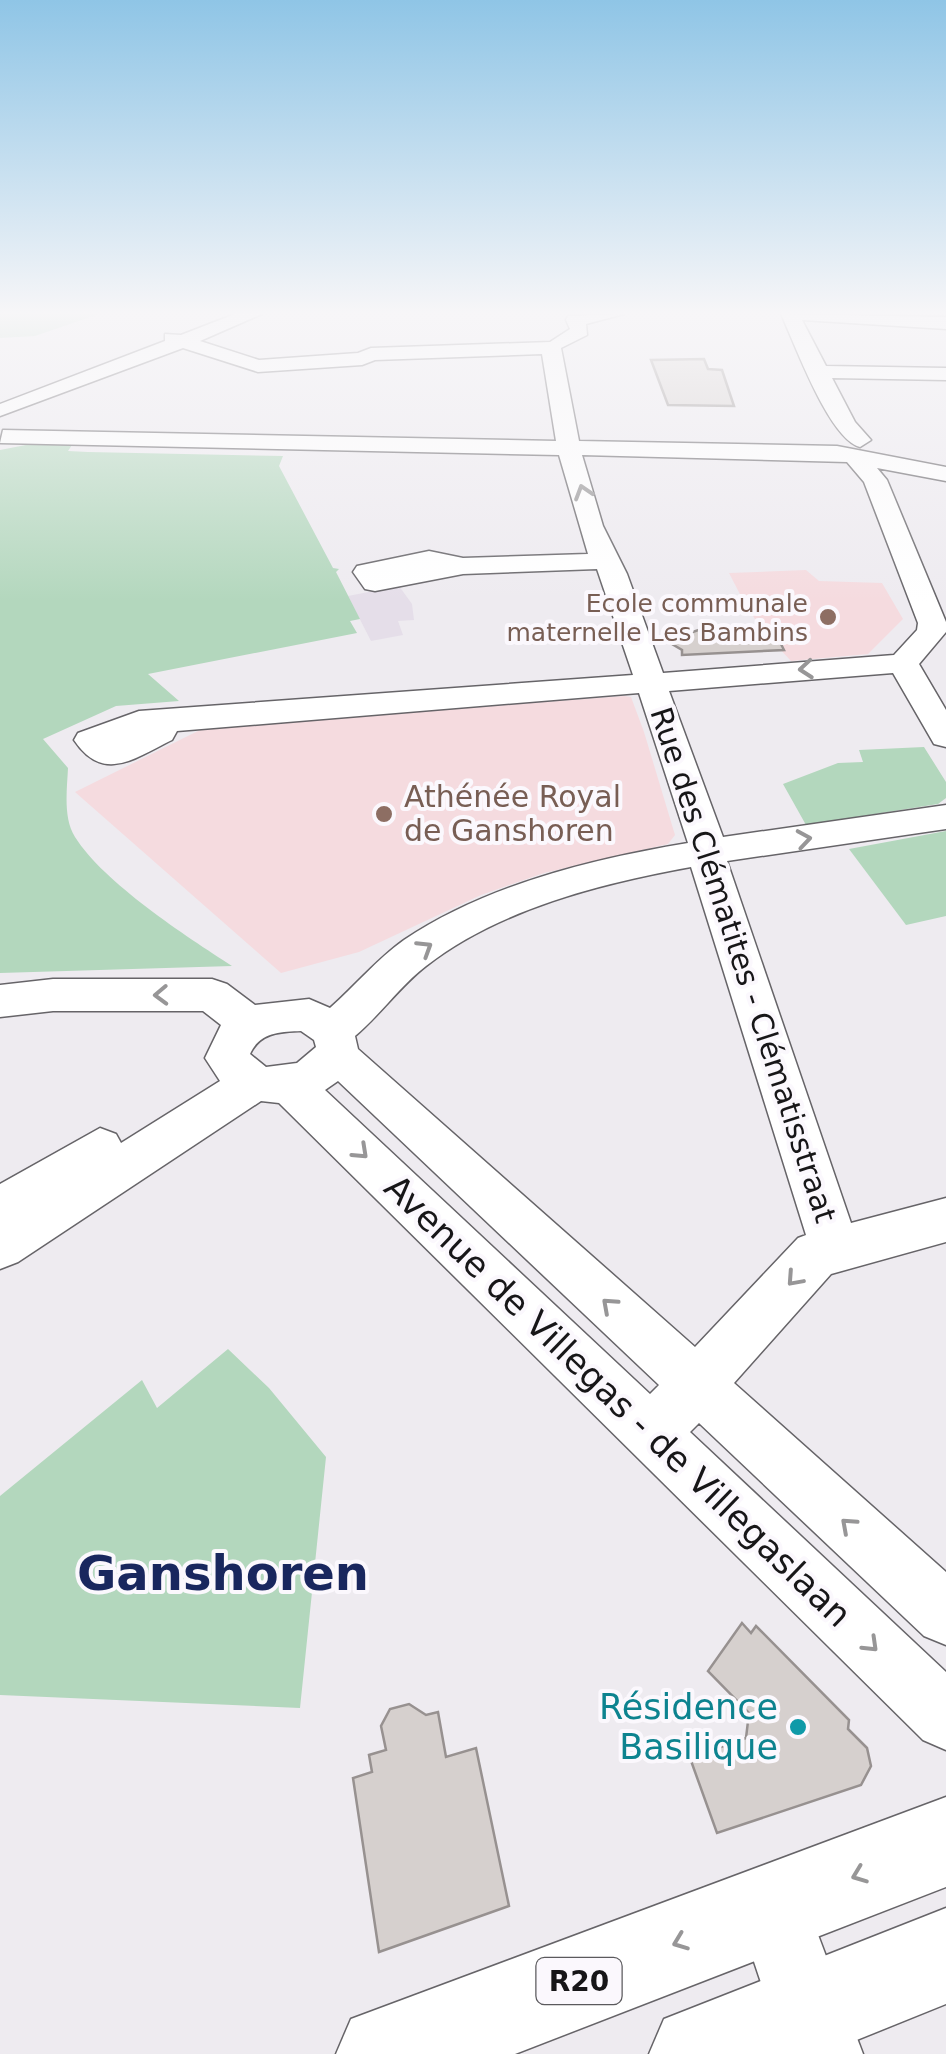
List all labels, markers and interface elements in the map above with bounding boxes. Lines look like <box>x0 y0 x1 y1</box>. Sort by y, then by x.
one-way arrow <box>574 484 595 501</box>
place label: Ecole communale maternelle Les Bambins <box>507 589 808 647</box>
marker: Ecole communale maternelle Les Bambins <box>817 606 839 628</box>
one-way arrow <box>797 658 813 680</box>
street label: Rue des Clématites - Clématisstraat <box>643 703 844 1227</box>
place label: Athénée Royal de Ganshoren <box>404 779 621 848</box>
marker: Athénée Royal de Ganshoren <box>373 803 395 825</box>
one-way arrow <box>795 829 812 850</box>
one-way arrow <box>414 941 432 960</box>
one-way arrow <box>152 985 168 1006</box>
one-way arrow <box>349 1140 368 1158</box>
street label: Avenue de Villegas - de Villegaslaan <box>377 1167 859 1635</box>
one-way arrow <box>788 1267 806 1286</box>
one-way arrow <box>602 1299 621 1317</box>
one-way arrow <box>841 1519 860 1537</box>
district label: Ganshoren <box>77 1545 369 1601</box>
one-way arrow <box>860 1633 878 1651</box>
place label: Résidence Basilique <box>599 1687 778 1767</box>
marker: Résidence Basilique <box>787 1716 809 1738</box>
one-way arrow <box>851 1863 869 1883</box>
one-way arrow <box>673 1930 690 1951</box>
road number: R20 <box>536 1958 622 2004</box>

